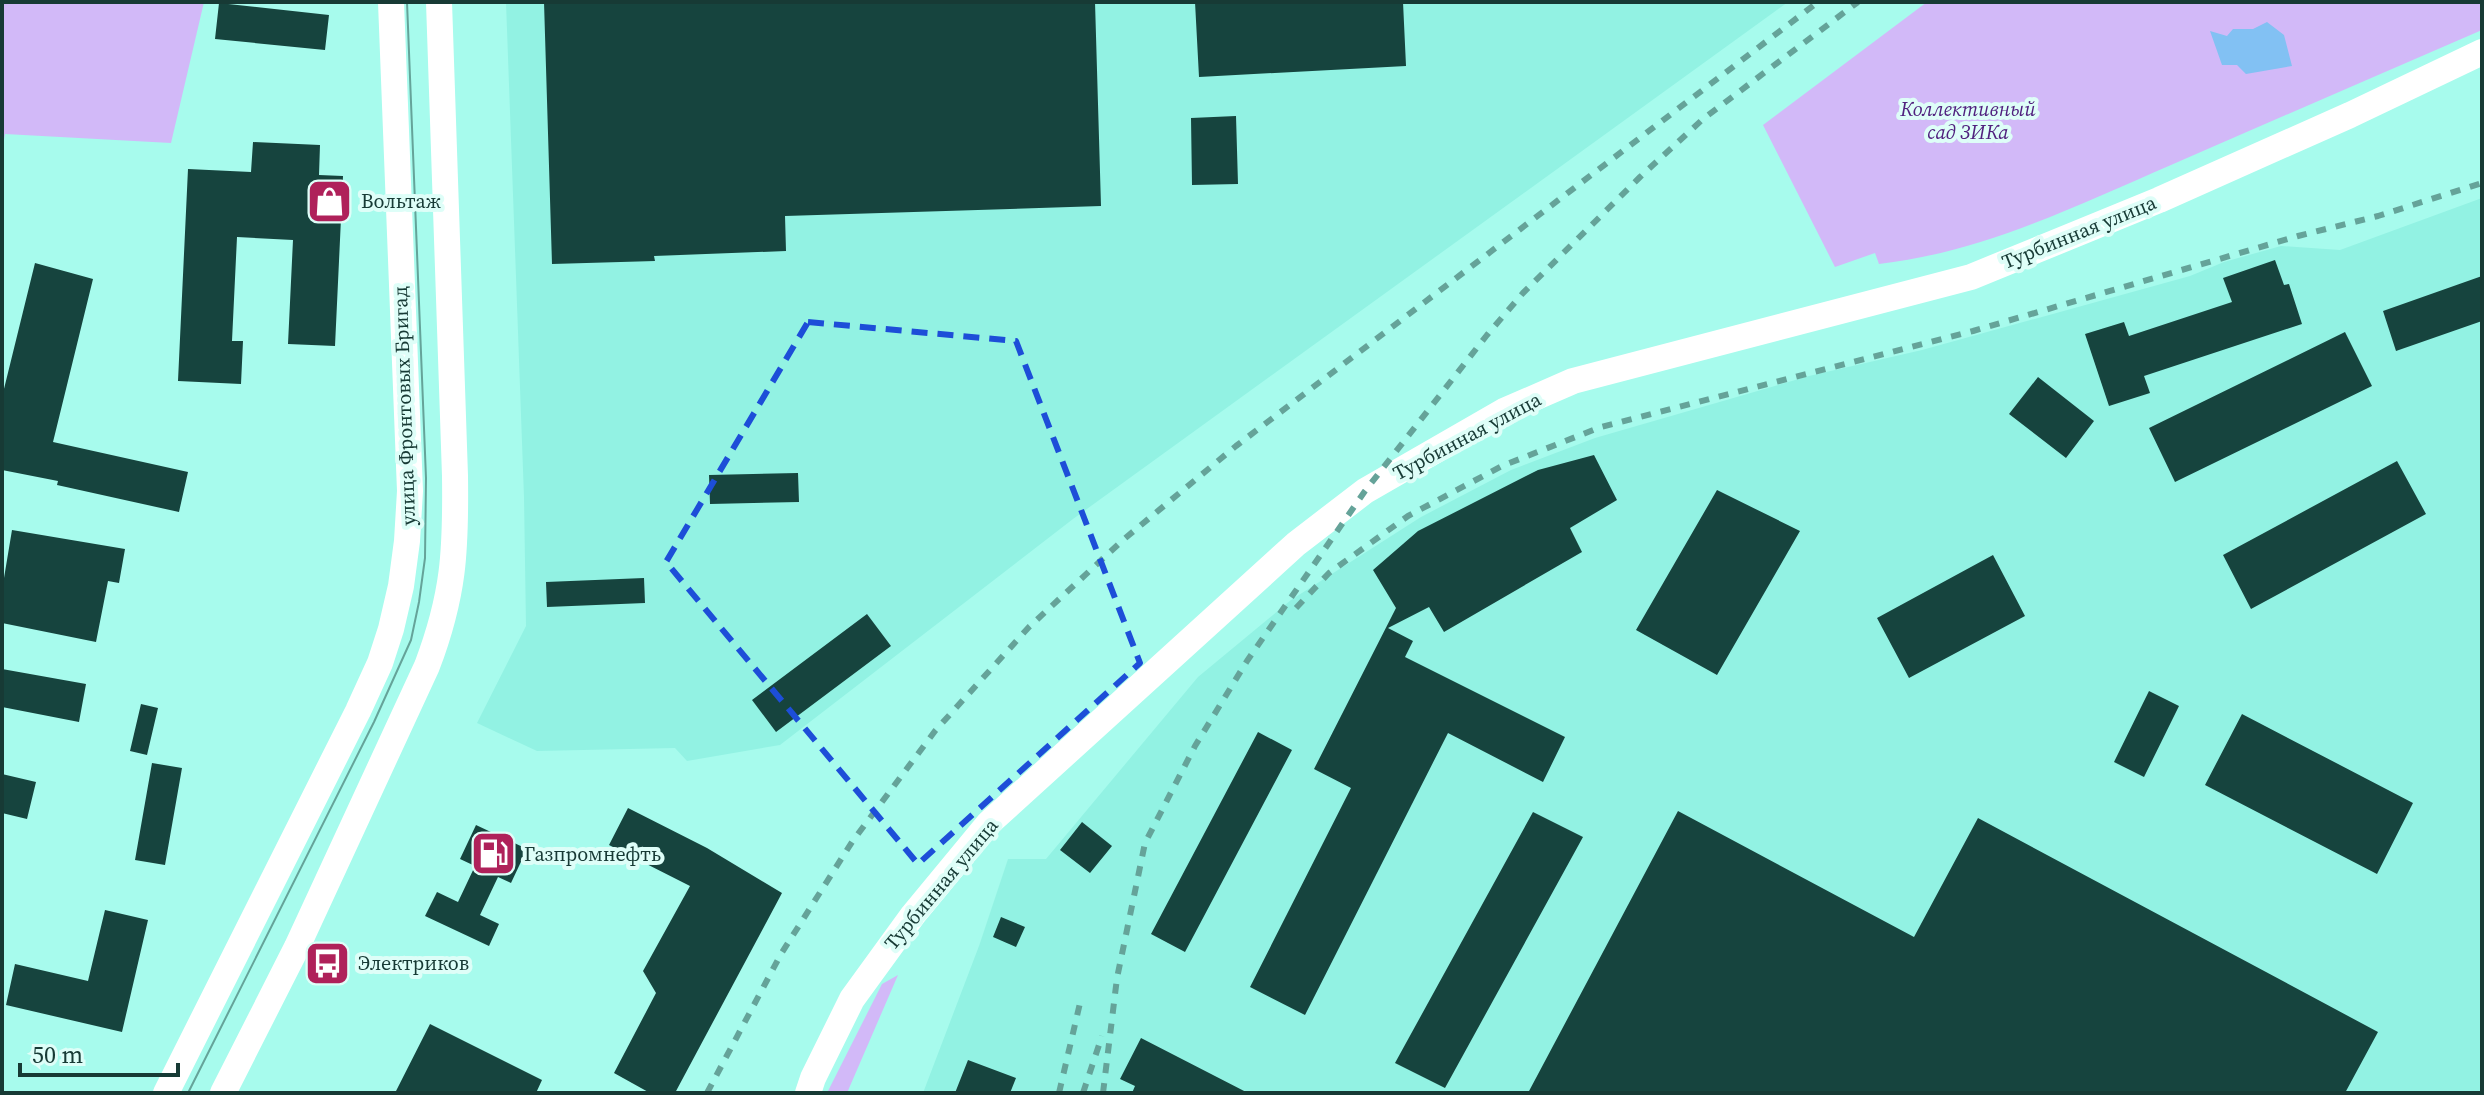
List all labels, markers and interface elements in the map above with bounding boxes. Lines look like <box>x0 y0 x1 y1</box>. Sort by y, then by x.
park label: Коллективный сад ЗИКа <box>1899 95 2036 146</box>
shop icon: Вольтаж <box>306 177 354 225</box>
place label: Вольтаж <box>361 187 441 215</box>
street label: Турбинная улица <box>1998 188 2161 276</box>
street label: улица Фронтовых Бригад <box>386 286 422 526</box>
street label: Турбинная улица <box>1388 385 1547 487</box>
street label: Турбинная улица <box>878 812 1005 956</box>
fuel station icon: Газпромнефть <box>469 830 517 878</box>
place label: Газпромнефть <box>524 840 661 868</box>
bus stop icon: Электриков <box>303 939 351 987</box>
place label: Электриков <box>358 949 469 977</box>
scale bar <box>20 1027 178 1077</box>
text: 50 m <box>32 1038 83 1071</box>

